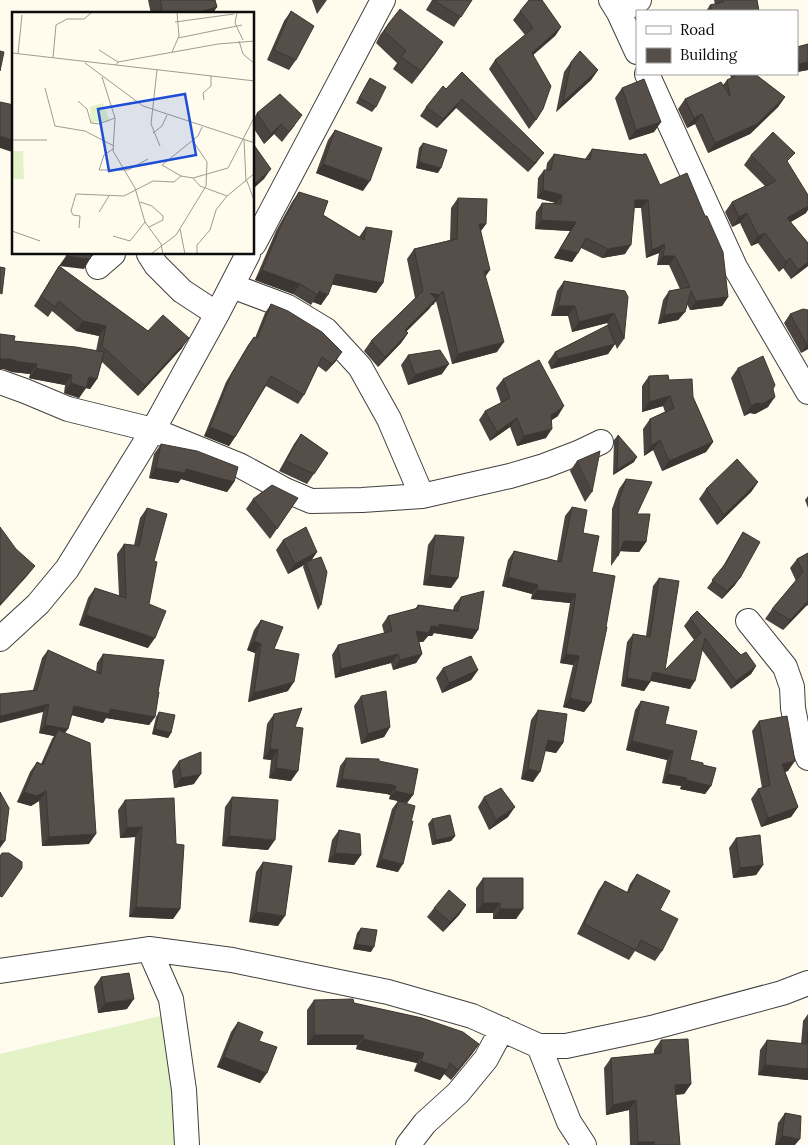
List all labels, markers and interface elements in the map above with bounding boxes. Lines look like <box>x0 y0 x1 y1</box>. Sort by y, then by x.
legend <box>636 10 798 75</box>
inset map <box>12 12 255 255</box>
text: Road <box>680 20 715 39</box>
text: Building <box>680 45 738 64</box>

